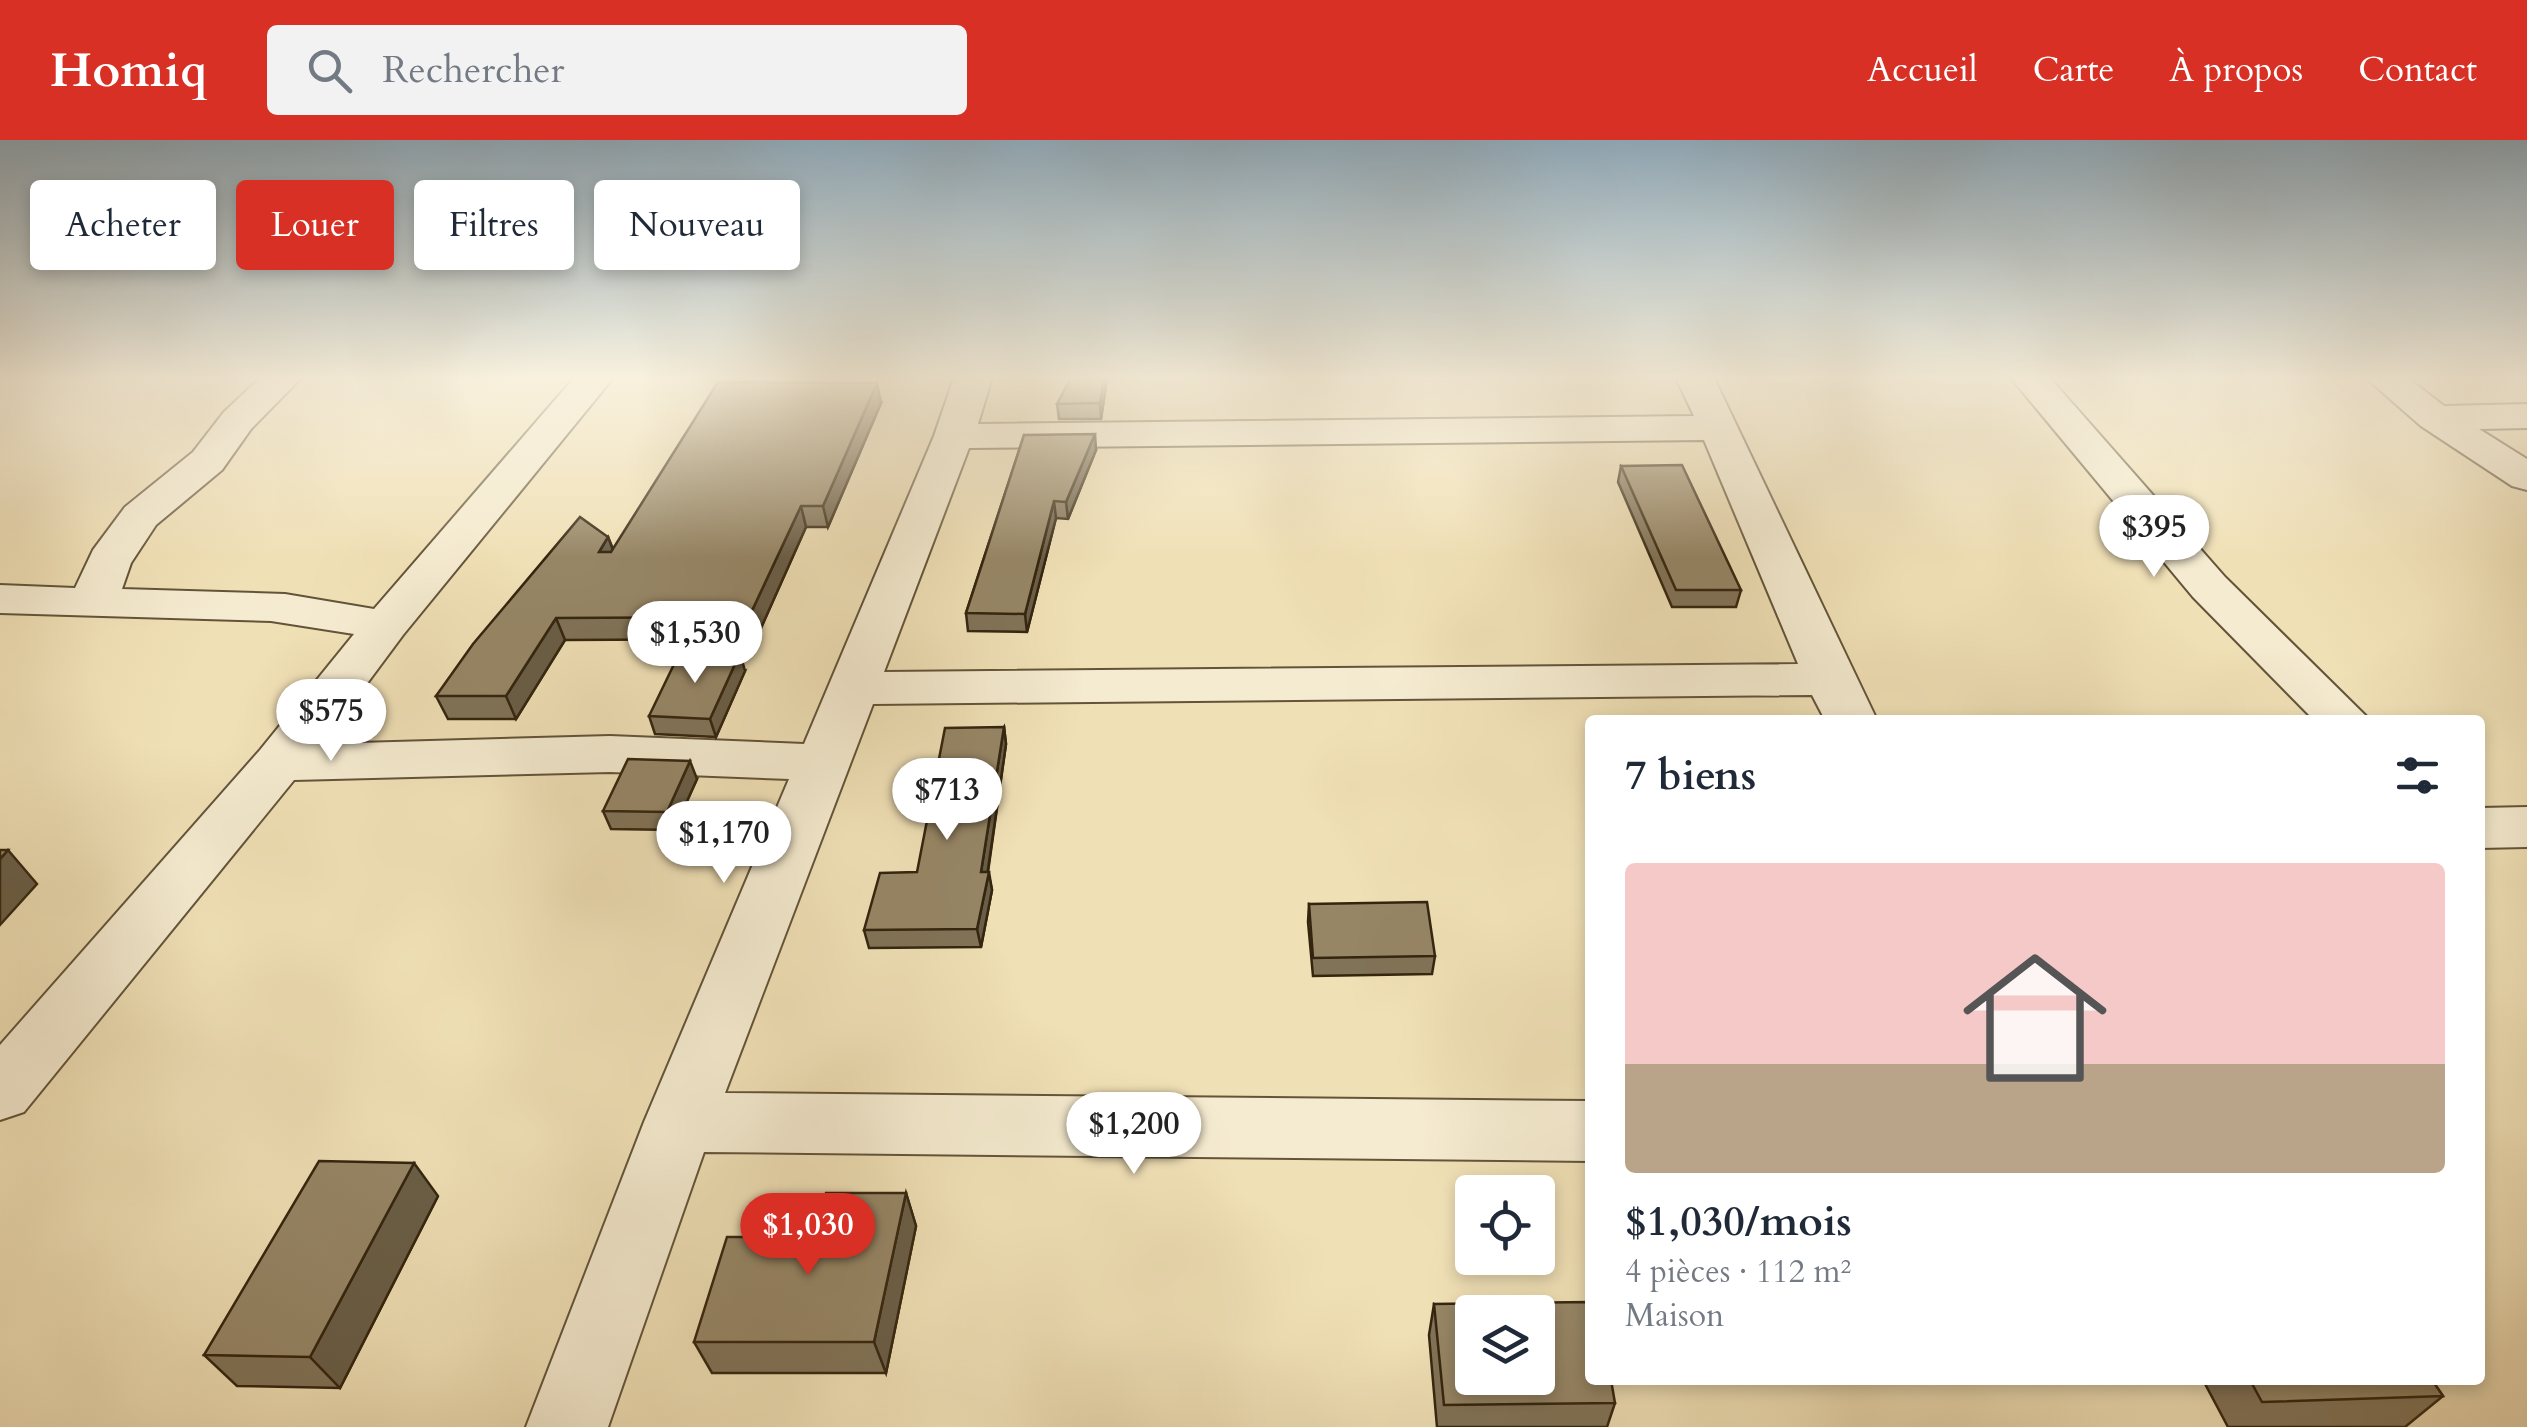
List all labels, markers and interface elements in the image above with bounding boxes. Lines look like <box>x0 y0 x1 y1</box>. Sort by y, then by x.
search box <box>267 25 967 115</box>
text: Homiq <box>50 38 207 103</box>
icon: search <box>302 43 357 98</box>
text: Rechercher <box>382 44 564 96</box>
text: Accueil <box>1867 46 1978 94</box>
text: Carte <box>2033 46 2114 94</box>
text: À propos <box>2169 46 2303 94</box>
text: Contact <box>2358 46 2477 94</box>
chip: Acheter <box>30 180 216 270</box>
chip: Louer <box>236 180 394 270</box>
chip: Filtres <box>414 180 574 270</box>
chip: Nouveau <box>594 180 800 270</box>
pin: $395 <box>2095 495 2213 580</box>
text: $395 <box>2121 505 2187 549</box>
pin: $1,530 <box>614 601 776 686</box>
text: $1,530 <box>649 611 741 655</box>
pin: $575 <box>272 679 390 764</box>
text: $575 <box>298 689 364 733</box>
text: 7 biens <box>1625 747 1756 804</box>
icon: filters <box>2390 748 2445 803</box>
pin: $713 <box>888 758 1006 843</box>
text: $713 <box>914 768 980 812</box>
pin: $1,170 <box>643 801 805 886</box>
text: $1,170 <box>678 811 770 855</box>
icon: home <box>1945 928 2125 1108</box>
pin: $1,200 <box>1053 1092 1215 1177</box>
text: $1,200 <box>1088 1102 1180 1146</box>
map controls <box>1455 1175 1555 1395</box>
button: locate <box>1455 1175 1555 1275</box>
pin: $1,030 <box>727 1193 889 1278</box>
text: $1,030/mois <box>1625 1193 1852 1250</box>
text: $1,030 <box>762 1203 854 1247</box>
text: 4 pièces · 112 m² <box>1625 1250 1851 1294</box>
text: Maison <box>1625 1294 1724 1338</box>
button: layers <box>1455 1295 1555 1395</box>

